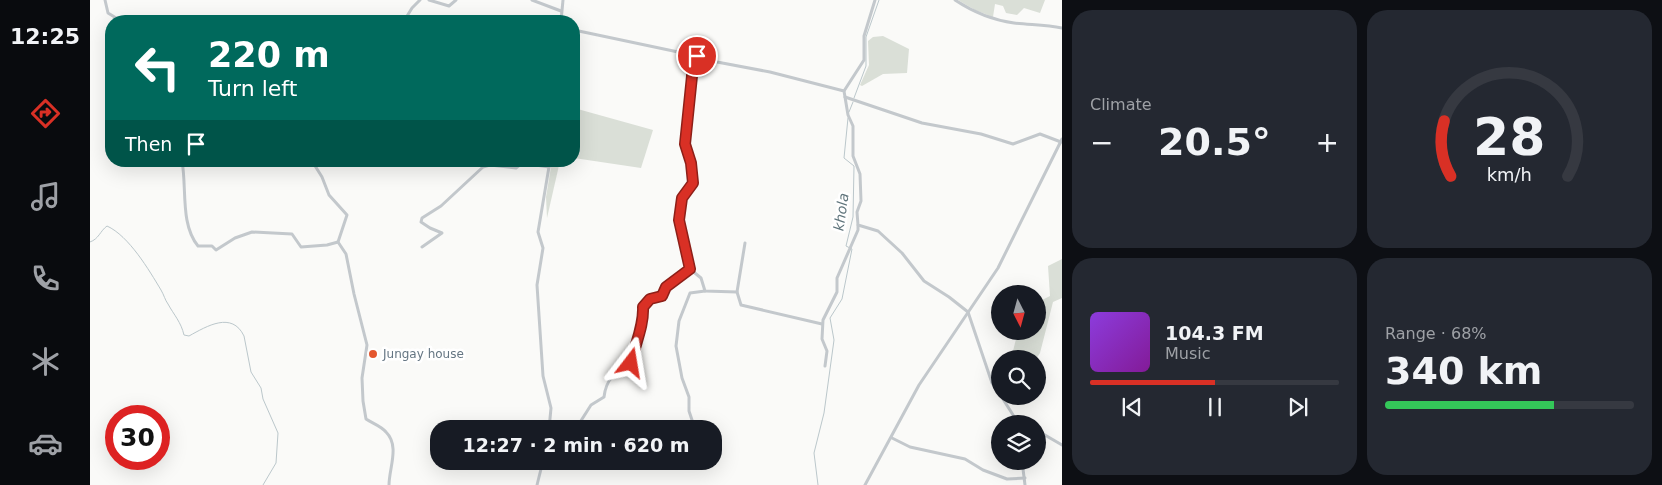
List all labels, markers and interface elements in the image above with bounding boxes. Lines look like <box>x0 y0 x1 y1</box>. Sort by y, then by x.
text: 12:25 <box>10 24 80 49</box>
icon: left <box>125 35 190 100</box>
text: 220 m <box>208 35 330 75</box>
pin <box>676 35 718 77</box>
icon: arrive <box>683 42 711 70</box>
text: Turn left <box>208 76 297 101</box>
text: Climate <box>1090 95 1152 114</box>
icon: directions <box>28 96 63 131</box>
text: 28 <box>1473 107 1546 167</box>
text: 20.5° <box>1158 120 1271 164</box>
text: − <box>1090 126 1113 159</box>
text: + <box>1316 126 1339 159</box>
icon: arrive <box>182 130 210 158</box>
text: Then <box>125 133 172 155</box>
text: km/h <box>1487 164 1532 185</box>
icon: music <box>28 179 63 214</box>
water label: khola <box>830 192 852 232</box>
icon: phone <box>28 261 63 296</box>
north arrow <box>991 285 1046 340</box>
map controls <box>991 285 1046 470</box>
text: 104.3 FM <box>1165 322 1264 344</box>
text: Range · 68% <box>1385 324 1487 343</box>
position arrow <box>604 336 656 388</box>
icon: climate <box>28 344 63 379</box>
text: Music <box>1165 344 1211 363</box>
place label: Jungay house <box>382 347 464 361</box>
marker: Jungay house <box>367 348 379 360</box>
text: 340 km <box>1385 349 1542 393</box>
button: search <box>991 350 1046 405</box>
icon: previous <box>1118 393 1146 421</box>
icon: pause <box>1201 393 1229 421</box>
icon: next <box>1284 393 1312 421</box>
speed limit sign: 30 <box>105 405 170 470</box>
button: layers <box>991 415 1046 470</box>
icon: car <box>28 426 63 461</box>
text: 12:27 · 2 min · 620 m <box>462 434 690 456</box>

